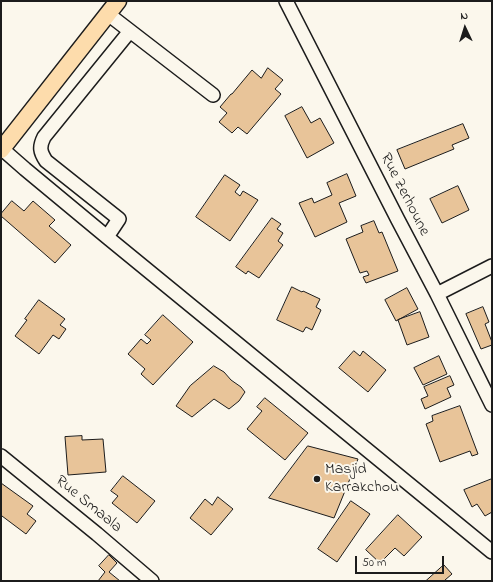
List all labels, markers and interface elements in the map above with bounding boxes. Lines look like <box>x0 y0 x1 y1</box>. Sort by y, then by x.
north arrow <box>445 8 485 48</box>
text: N <box>460 8 468 24</box>
street label: Rue Zerhoune <box>375 150 433 240</box>
place label: Masjid Karrakchou <box>325 460 399 498</box>
street label: Rue Smaala <box>51 472 125 538</box>
marker: Masjid Karrakchou <box>312 474 322 484</box>
scale bar <box>357 548 446 574</box>
text: 50 m <box>362 554 386 572</box>

